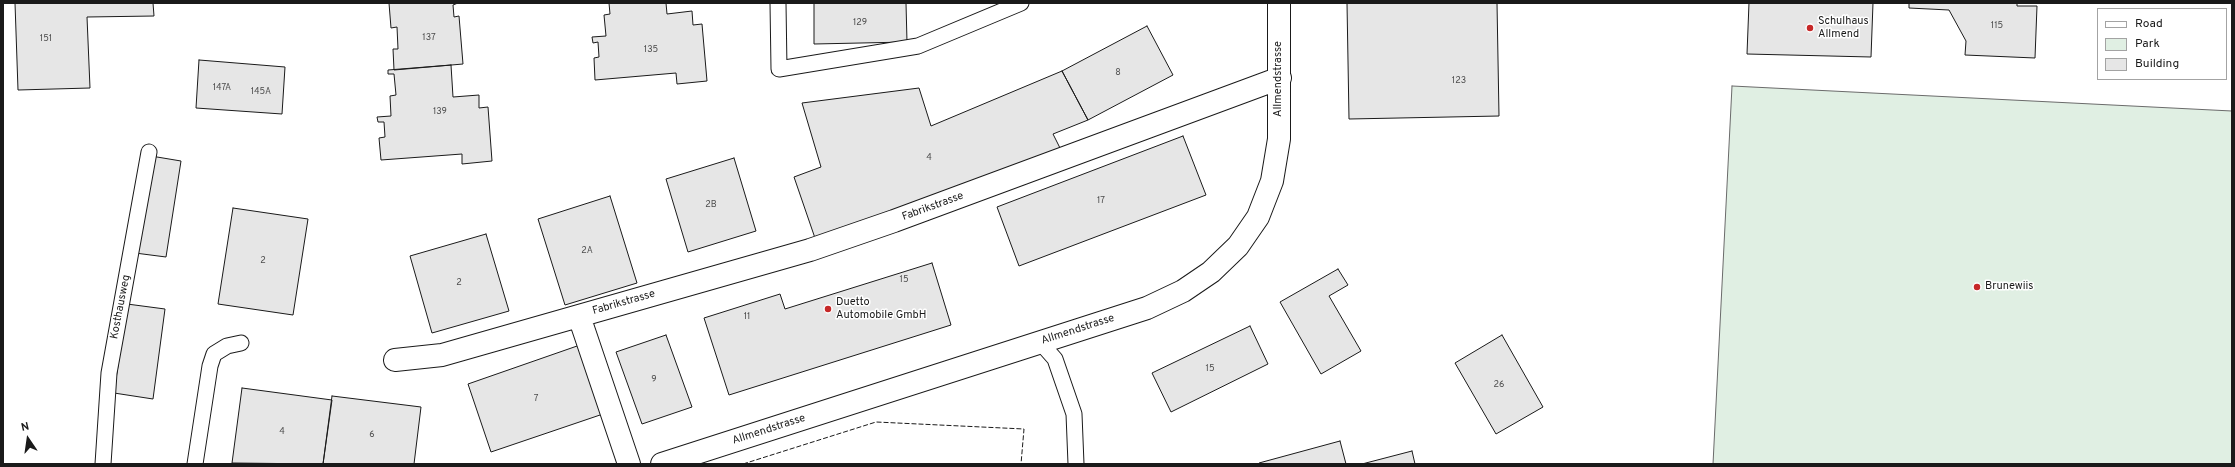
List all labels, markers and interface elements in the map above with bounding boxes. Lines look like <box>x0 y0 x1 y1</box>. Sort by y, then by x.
legend <box>2097 8 2227 80</box>
place label: Schulhaus Allmend <box>1818 15 1869 41</box>
text: Road <box>2135 16 2163 32</box>
house number: 129 <box>853 18 867 28</box>
house number: 115 <box>1991 21 2003 31</box>
marker: Schulhaus Allmend <box>1805 23 1815 33</box>
house number: 137 <box>422 33 436 43</box>
house number: 151 <box>40 34 52 44</box>
text: Park <box>2135 36 2160 52</box>
street label: Allmendstrasse <box>1272 41 1286 117</box>
house number: 135 <box>644 45 658 55</box>
text: Building <box>2135 56 2179 72</box>
house number: 8 <box>1115 68 1121 78</box>
house number: 123 <box>1452 76 1466 86</box>
house number: 147A <box>213 83 231 93</box>
house number: 145A <box>251 87 271 97</box>
house number: 139 <box>433 107 447 117</box>
house number: 4 <box>926 153 932 163</box>
street label: Fabrikstrasse <box>900 190 966 224</box>
house number: 17 <box>1097 196 1105 206</box>
house number: 2B <box>705 200 717 210</box>
house number: 2A <box>581 246 593 256</box>
house number: 2 <box>260 256 266 266</box>
street label: Kosthausweg <box>108 274 134 340</box>
house number: 15 <box>900 275 908 285</box>
house number: 2 <box>456 278 462 288</box>
place label: Brunewiis <box>1985 280 2033 294</box>
marker: Brunewiis <box>1972 282 1982 292</box>
street label: Fabrikstrasse <box>591 288 657 318</box>
place label: Duetto Automobile GmbH <box>836 296 926 322</box>
marker: Duetto Automobile GmbH <box>823 304 833 314</box>
house number: 11 <box>744 312 750 322</box>
street label: Allmendstrasse <box>1040 312 1116 348</box>
house number: 15 <box>1206 364 1214 374</box>
house number: 9 <box>651 375 657 385</box>
house number: 26 <box>1494 380 1504 390</box>
house number: 7 <box>534 394 538 404</box>
street label: Allmendstrasse <box>731 412 807 448</box>
north arrow <box>8 419 48 459</box>
text: N <box>20 420 31 435</box>
house number: 4 <box>279 427 285 437</box>
house number: 6 <box>369 430 375 440</box>

